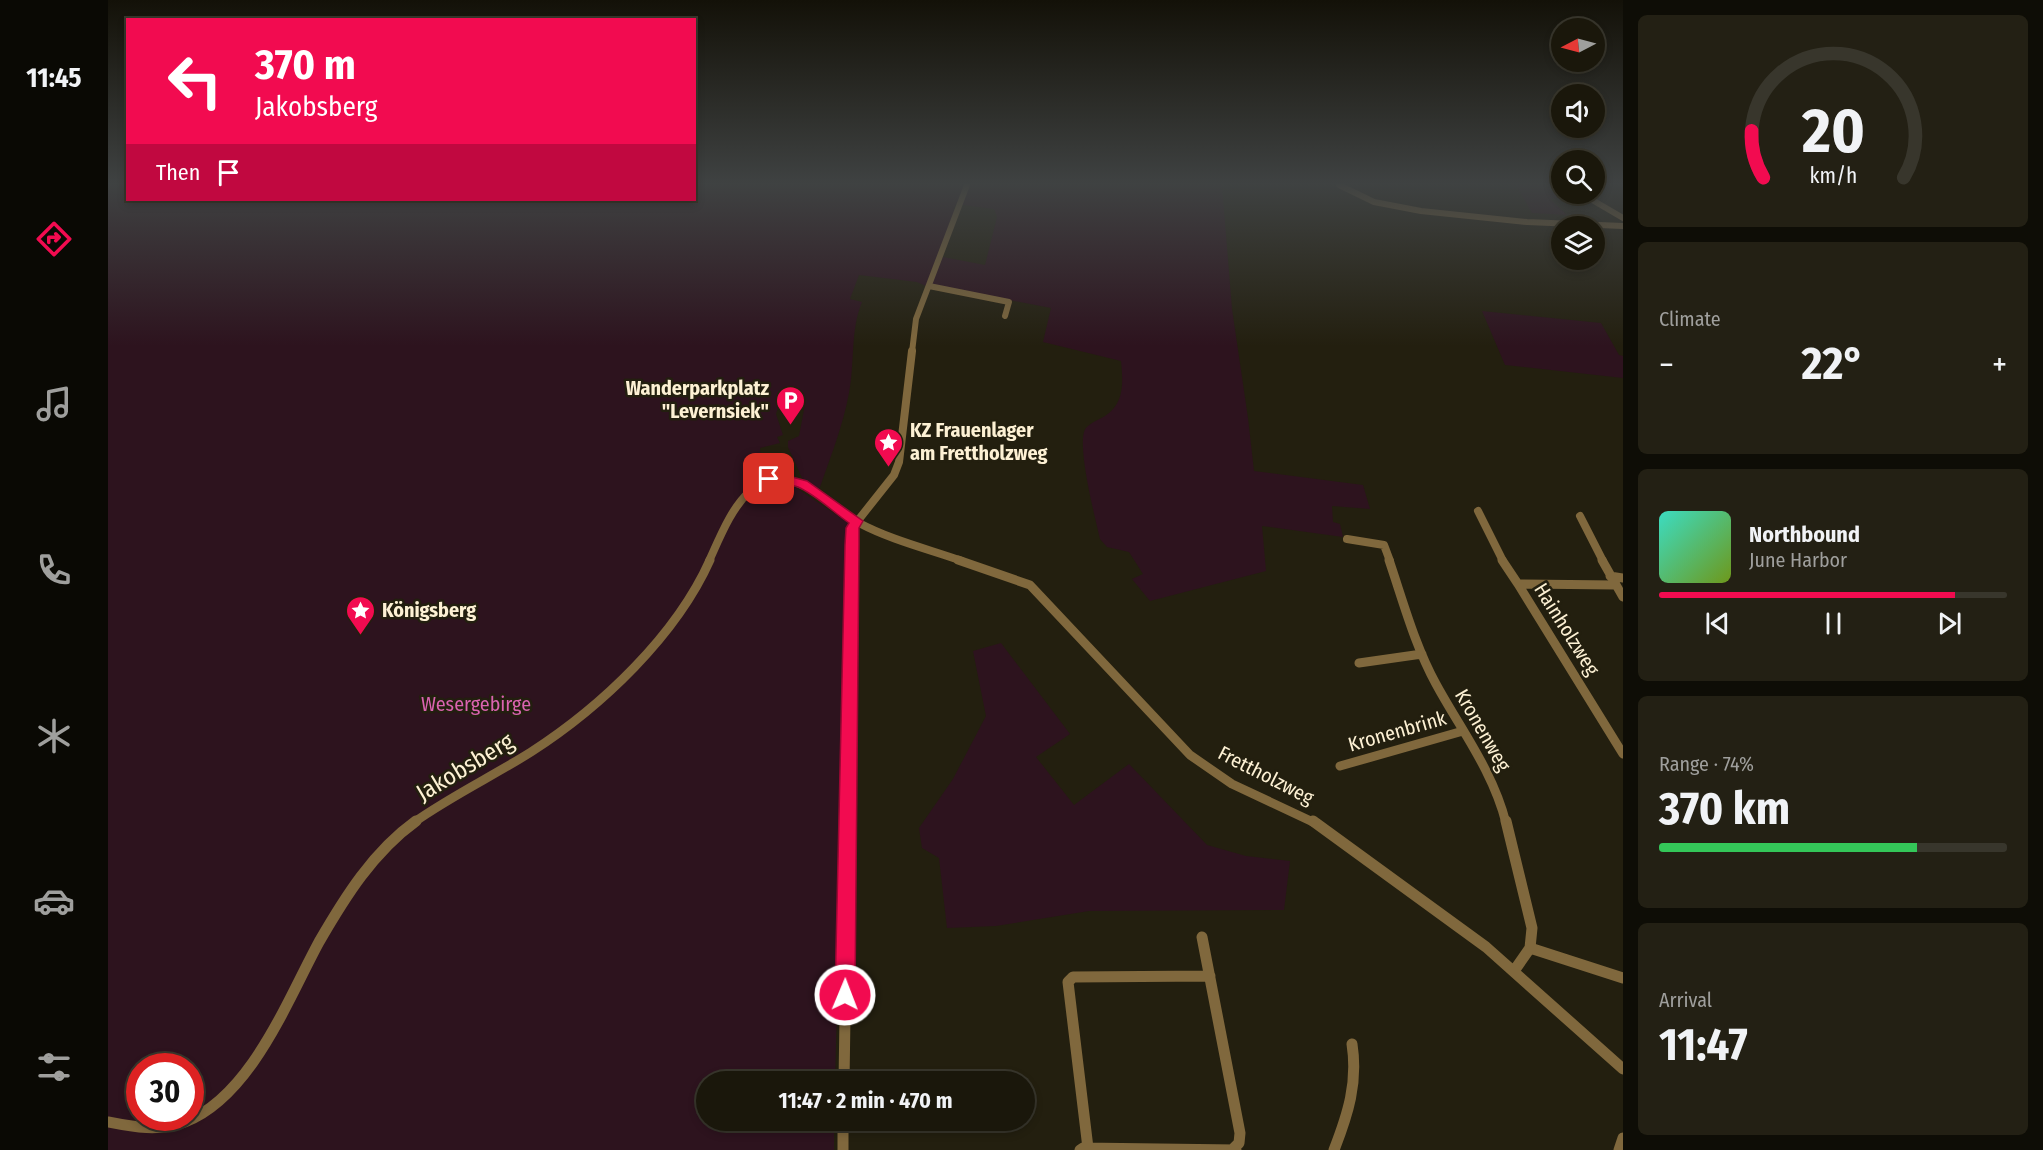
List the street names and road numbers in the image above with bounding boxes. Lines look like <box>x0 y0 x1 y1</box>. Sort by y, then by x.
street label: Hainholzweg <box>1529 578 1605 680</box>
street label: Kronenweg <box>1450 685 1516 776</box>
street label: Kronenbrink <box>1345 705 1450 756</box>
street label: Jakobsberg <box>411 727 519 807</box>
street label: Frettholzweg <box>1214 741 1318 810</box>

